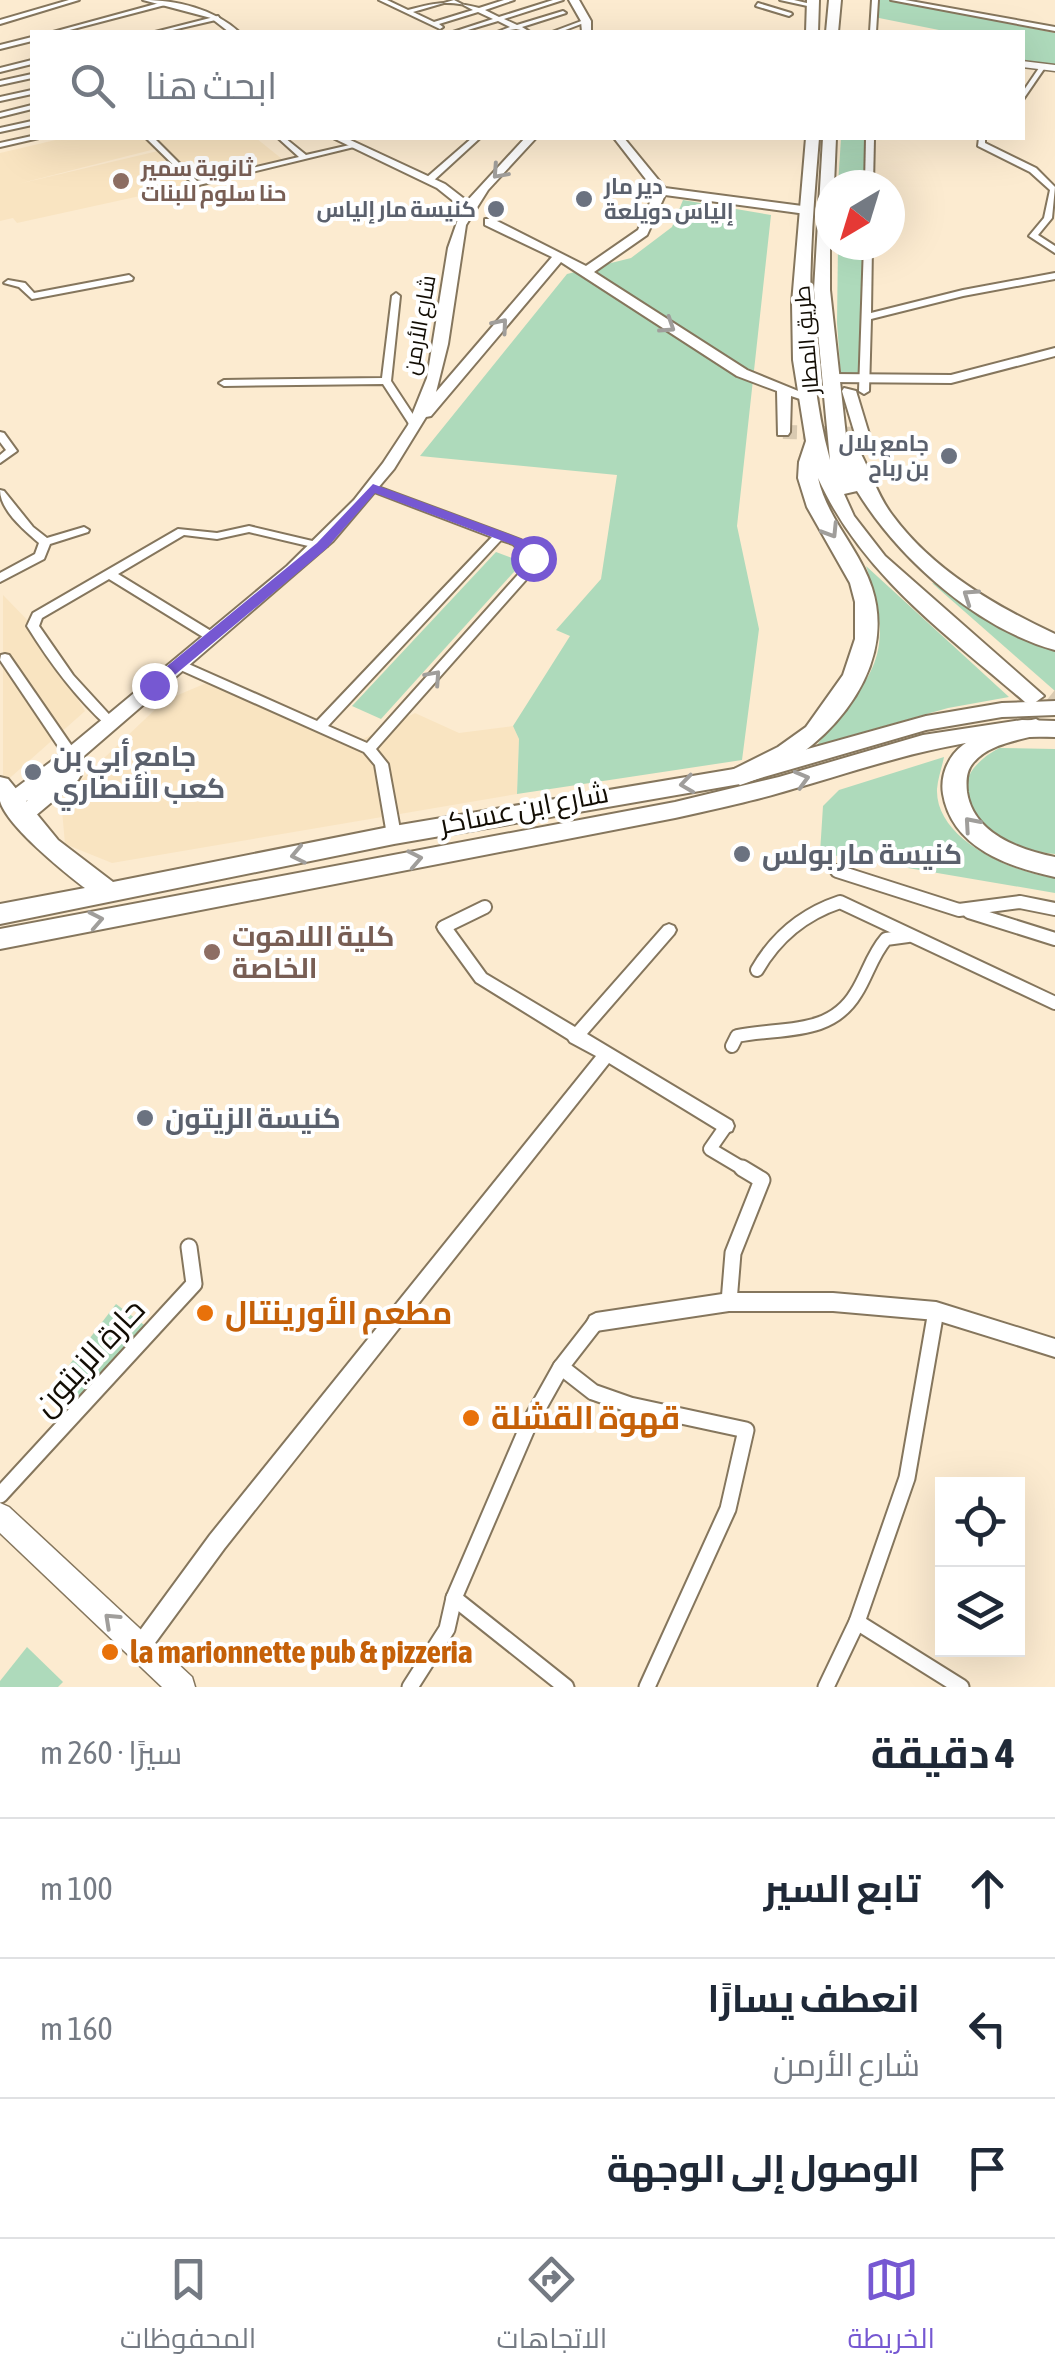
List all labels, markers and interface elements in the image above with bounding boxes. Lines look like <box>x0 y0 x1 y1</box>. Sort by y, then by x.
search box <box>30 30 1025 140</box>
icon: search <box>65 58 120 113</box>
text: ابحث هنا <box>145 64 277 107</box>
place label: ثانوية سمير حنا سلوم للبنات <box>140 155 286 209</box>
one-way arrow <box>493 160 511 179</box>
marker: ثانوية سمير حنا سلوم للبنات <box>110 170 132 192</box>
north arrow <box>815 170 905 260</box>
place label: دير مار إلياس دويلعة <box>603 173 734 226</box>
marker: دير مار إلياس دويلعة <box>573 188 595 210</box>
place label: كنيسة مار إلياس <box>317 196 476 224</box>
marker: كنيسة مار إلياس <box>485 198 507 220</box>
street label: شارع الأرمن <box>397 273 443 377</box>
street label: طريق المطار <box>788 285 825 397</box>
one-way arrow <box>657 313 675 332</box>
one-way arrow <box>490 318 508 336</box>
place label: جامع بلال بن رباح <box>839 430 929 483</box>
marker: جامع بلال بن رباح <box>938 445 960 467</box>
one-way arrow <box>818 520 837 538</box>
route start <box>511 536 557 582</box>
one-way arrow <box>962 590 981 608</box>
route end <box>132 663 178 709</box>
one-way arrow <box>422 670 440 689</box>
place label: جامع أبي بن كعب الأنصاري <box>53 738 225 811</box>
marker: جامع أبي بن كعب الأنصاري <box>22 761 44 783</box>
one-way arrow <box>792 770 809 791</box>
one-way arrow <box>678 773 695 794</box>
street label: شارع ابن عساكر <box>435 776 612 843</box>
one-way arrow <box>964 817 982 836</box>
place label: كنيسة مار بولس <box>762 838 962 871</box>
one-way arrow <box>290 843 307 864</box>
marker: كنيسة مار بولس <box>731 843 753 865</box>
one-way arrow <box>406 850 423 871</box>
one-way arrow <box>87 911 104 932</box>
place label: كلية اللاهوت الخاصة <box>232 920 394 984</box>
marker: كلية اللاهوت الخاصة <box>201 941 223 963</box>
place label: كنيسة الزيتون <box>165 1102 341 1135</box>
marker: كنيسة الزيتون <box>134 1107 156 1129</box>
street label: حارة الزيتون <box>25 1291 153 1423</box>
place label: مطعم الأورينتال <box>225 1294 452 1335</box>
marker: مطعم الأورينتال <box>194 1302 216 1324</box>
place label: قهوة القشلة <box>491 1399 680 1438</box>
marker: قهوة القشلة <box>460 1407 482 1429</box>
map controls <box>935 1477 1025 1657</box>
button: locate <box>935 1477 1025 1567</box>
button: layers <box>935 1567 1025 1657</box>
one-way arrow <box>104 1614 123 1632</box>
place label: la marionnette pub & pizzeria <box>130 1633 473 1670</box>
marker: la marionnette pub & pizzeria <box>99 1641 121 1663</box>
text: 4 دقيقة <box>871 1729 1015 1777</box>
text: سيرًا · 260 m <box>40 1734 182 1771</box>
icon: ahead <box>960 1861 1015 1916</box>
text: تابع السير <box>764 1867 920 1910</box>
text: 100 m <box>40 1870 113 1907</box>
text: انعطف يسارًا <box>708 1977 920 2020</box>
icon: left <box>960 2001 1015 2056</box>
text: 160 m <box>40 2010 113 2047</box>
text: شارع الأرمن <box>773 2046 920 2083</box>
icon: arrive <box>960 2141 1015 2196</box>
text: الوصول إلى الوجهة <box>607 2147 920 2190</box>
tab: المحفوظات <box>120 2252 256 2364</box>
tab: الاتجاهات <box>497 2252 607 2364</box>
tab: الخريطة <box>848 2252 935 2364</box>

